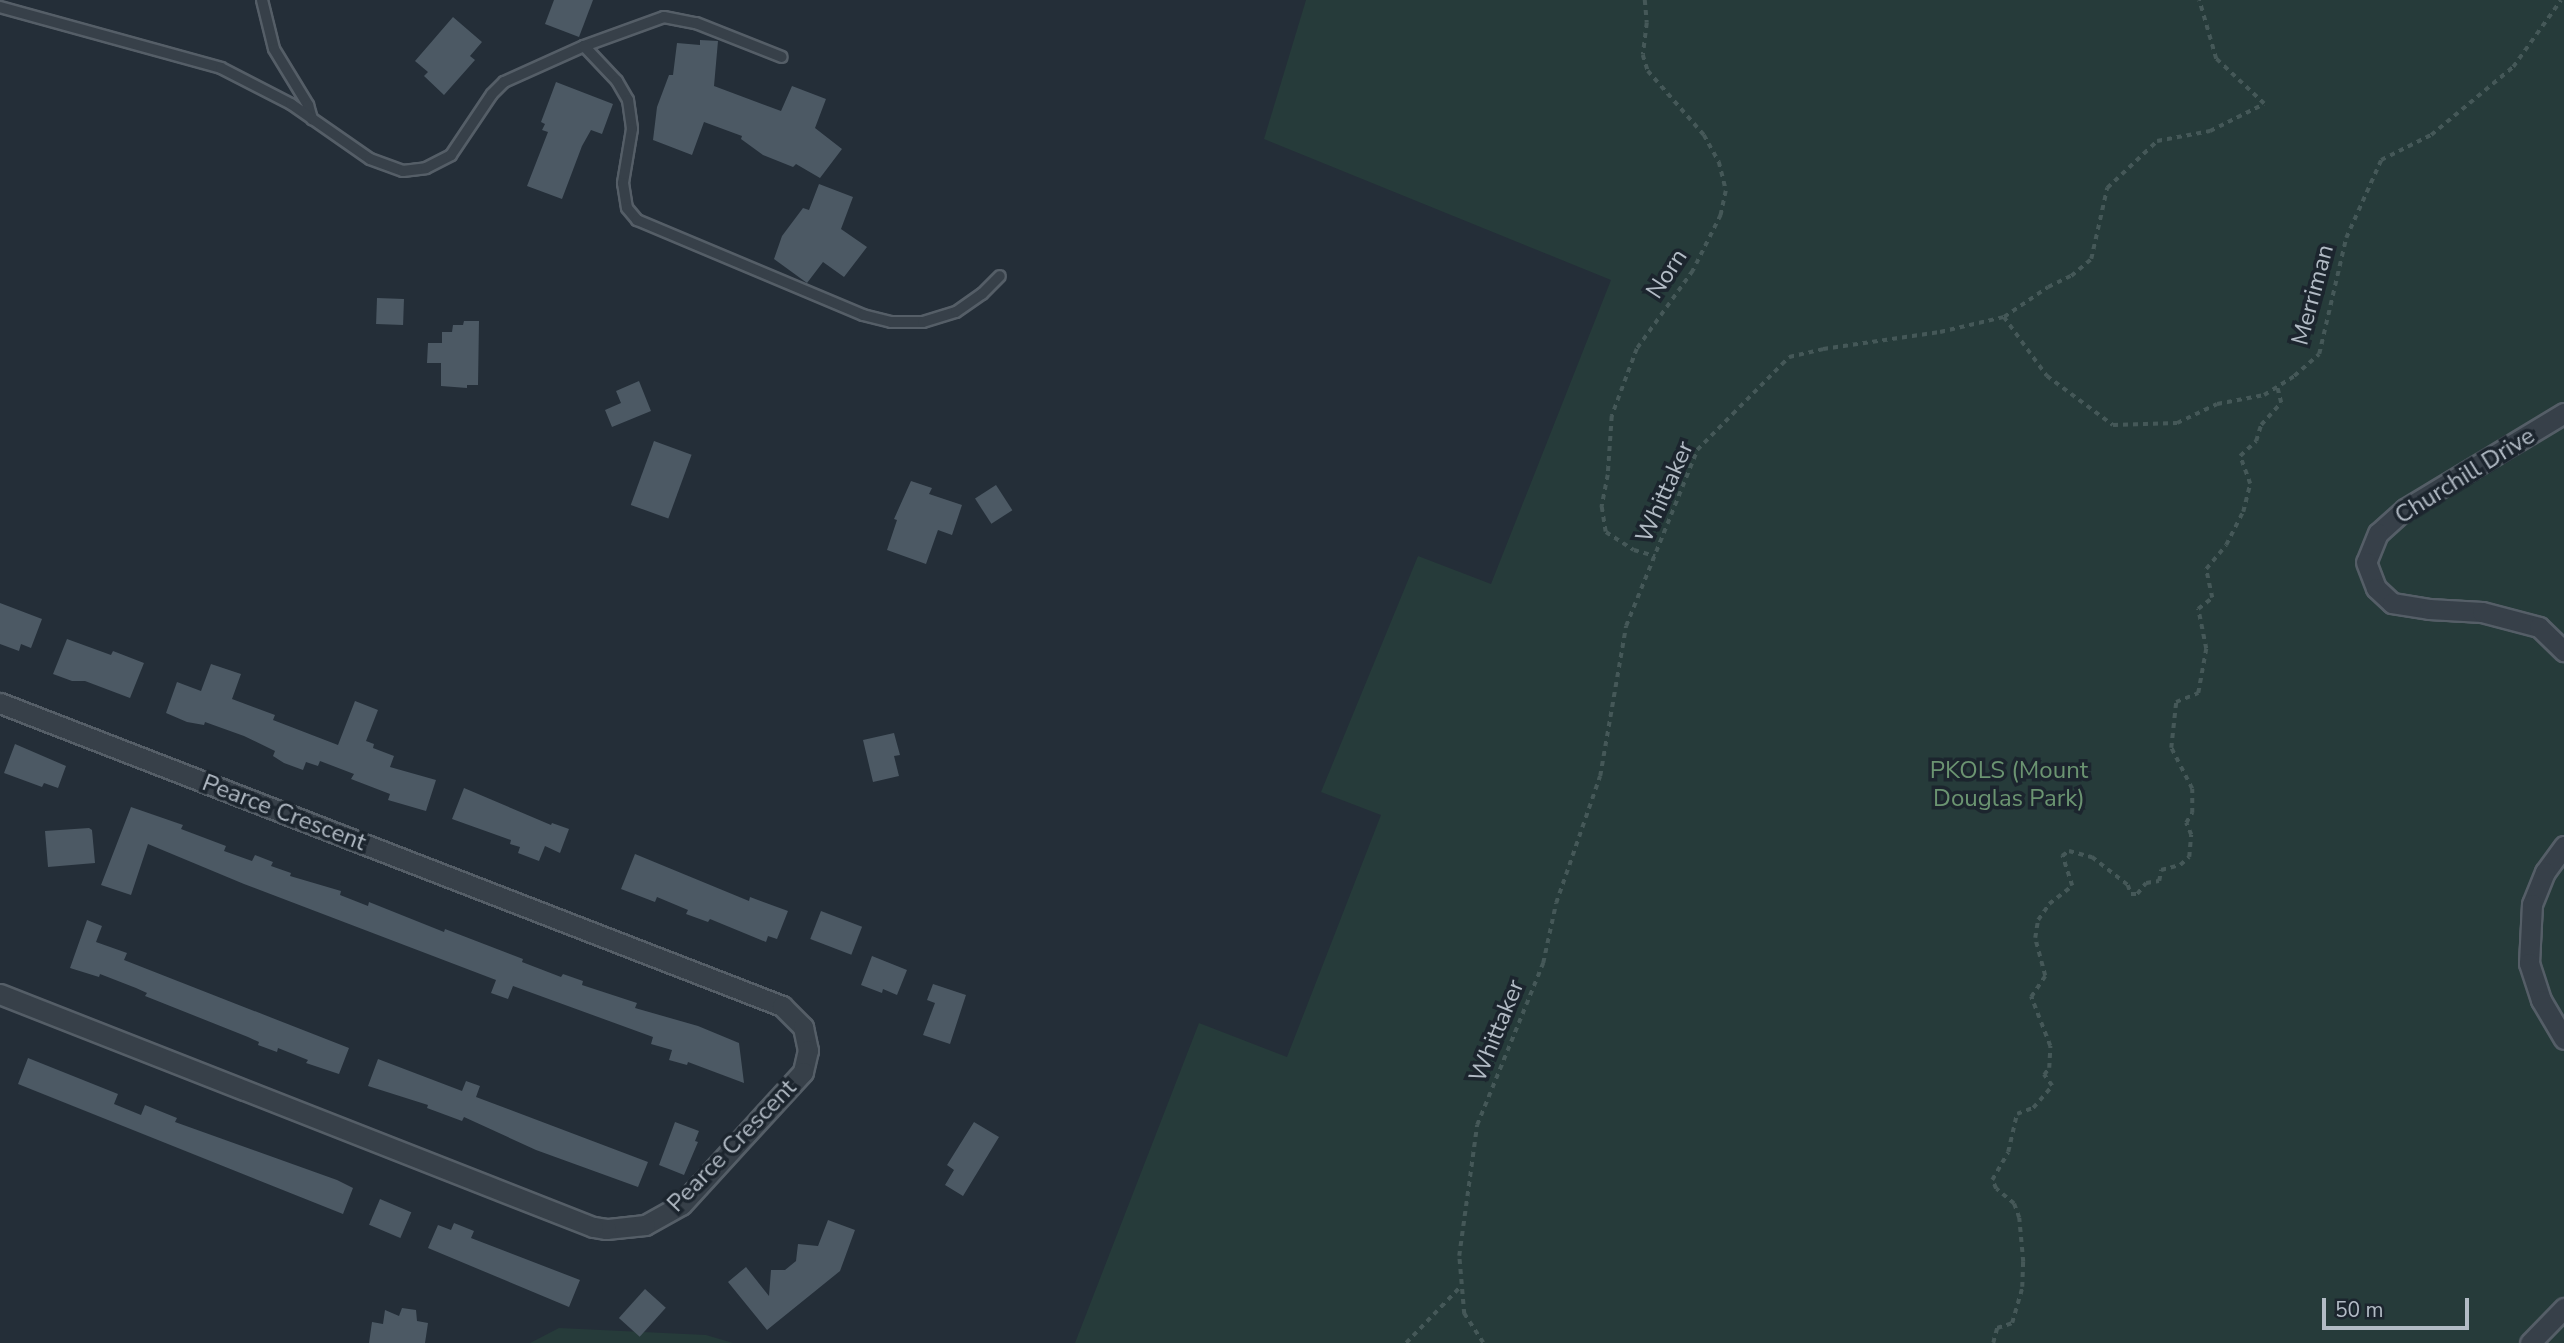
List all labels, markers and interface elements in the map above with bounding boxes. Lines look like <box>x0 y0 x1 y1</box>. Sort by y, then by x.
street label: Merriman <box>2286 242 2340 348</box>
street label: Norn <box>1640 244 1694 304</box>
street label: Churchill Drive <box>2390 422 2540 530</box>
street label: Whittaker <box>1630 437 1700 547</box>
park label: PKOLS (Mount Douglas Park) <box>1930 757 2088 813</box>
street label: Pearce Crescent <box>198 769 370 857</box>
street label: Whittaker <box>1463 976 1531 1086</box>
street label: Pearce Crescent <box>662 1074 802 1218</box>
scale bar <box>2326 1284 2473 1328</box>
text: 50 m <box>2335 1296 2384 1324</box>

